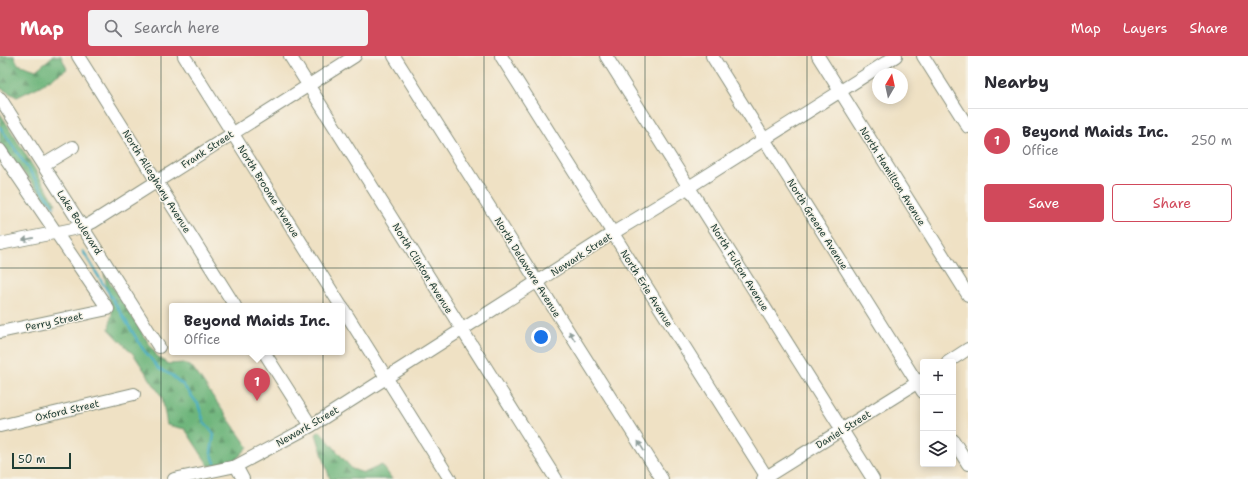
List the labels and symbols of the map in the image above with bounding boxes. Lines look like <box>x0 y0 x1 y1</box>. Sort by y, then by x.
north arrow <box>872 68 908 104</box>
street label: North Hamilton Avenue <box>857 124 929 228</box>
street label: North Alleghany Avenue <box>119 127 194 236</box>
street label: Frank Street <box>179 128 236 171</box>
street label: North Broome Avenue <box>235 143 303 240</box>
street label: North Greene Avenue <box>784 176 851 273</box>
street label: Lake Boulevard <box>54 188 106 257</box>
street label: North Delaware Avenue <box>491 215 564 320</box>
street label: North Clinton Avenue <box>389 221 456 316</box>
street label: North Fulton Avenue <box>707 221 772 314</box>
street label: Newark Street <box>548 230 614 279</box>
one-way arrow <box>22 236 34 242</box>
street label: North Erie Avenue <box>617 247 676 330</box>
street label: Perry Street <box>24 309 84 334</box>
your location <box>531 327 551 347</box>
one-way arrow <box>568 330 575 342</box>
pin: 1 <box>244 368 270 401</box>
street label: Oxford Street <box>34 397 100 424</box>
street label: Newark Street <box>273 403 341 450</box>
street label: Daniel Street <box>813 407 873 452</box>
one-way arrow <box>637 441 645 451</box>
scale bar <box>12 451 71 470</box>

